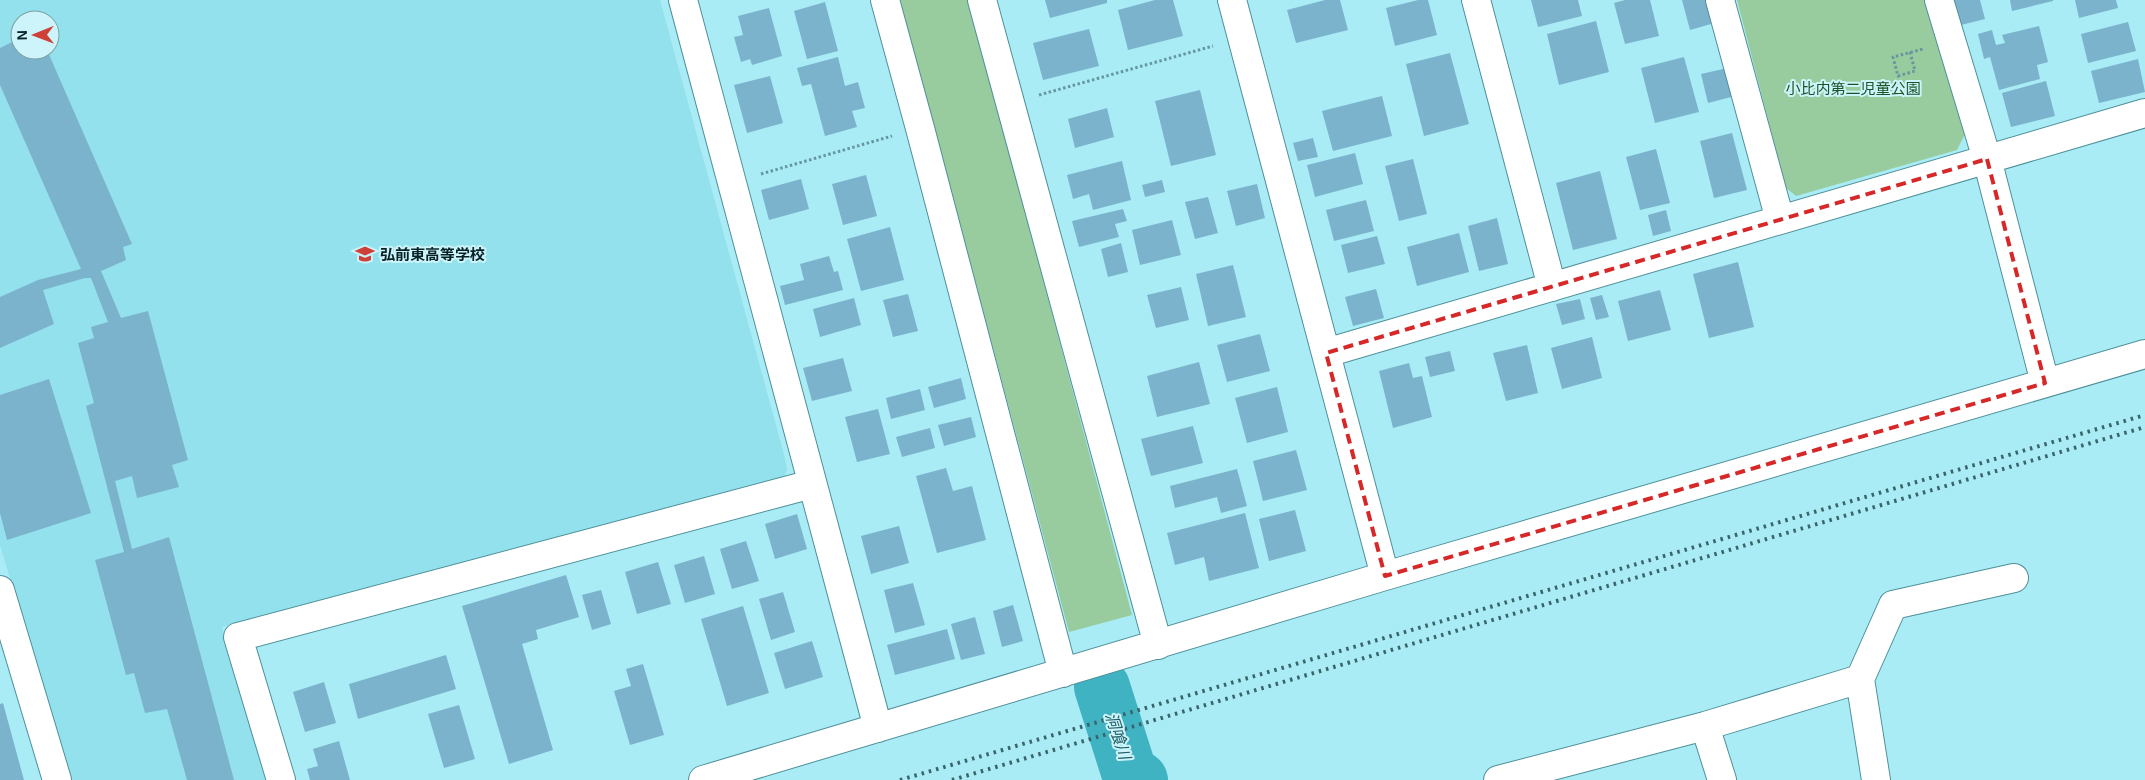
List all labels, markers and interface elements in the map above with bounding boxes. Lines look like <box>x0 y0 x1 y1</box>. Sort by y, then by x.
north arrow <box>10 10 60 60</box>
text: N <box>14 30 30 40</box>
park label: 小比内第二児童公園 <box>1785 80 1921 97</box>
school or university icon: 弘前東高等学校 <box>354 243 376 265</box>
place label: 弘前東高等学校 <box>380 246 485 263</box>
water label: 洞喰川 <box>1102 711 1134 763</box>

